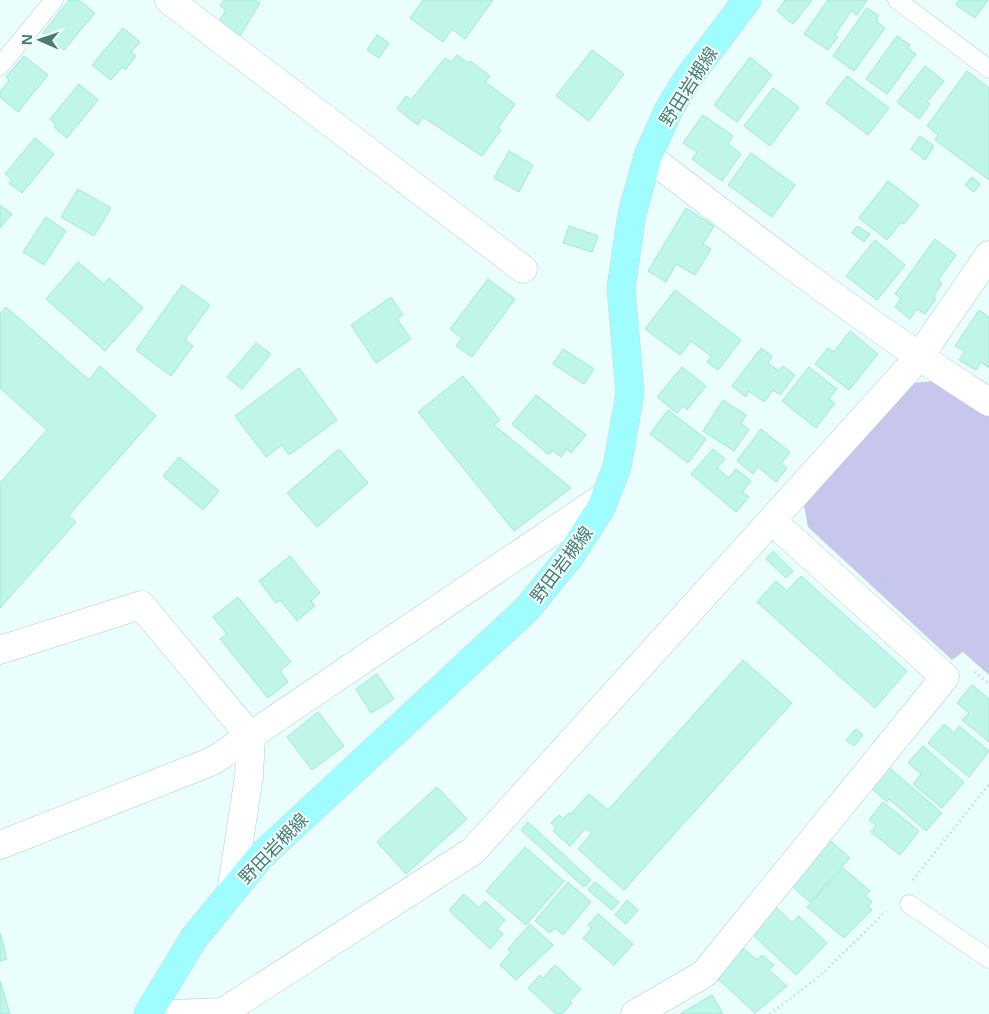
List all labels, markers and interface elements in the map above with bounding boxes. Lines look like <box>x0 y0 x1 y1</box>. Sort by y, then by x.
north arrow <box>15 15 65 65</box>
text: N <box>17 34 36 46</box>
street label: 野田岩槻線 <box>653 42 723 130</box>
street label: 野田岩槻線 <box>524 521 598 607</box>
street label: 野田岩槻線 <box>233 807 313 889</box>

